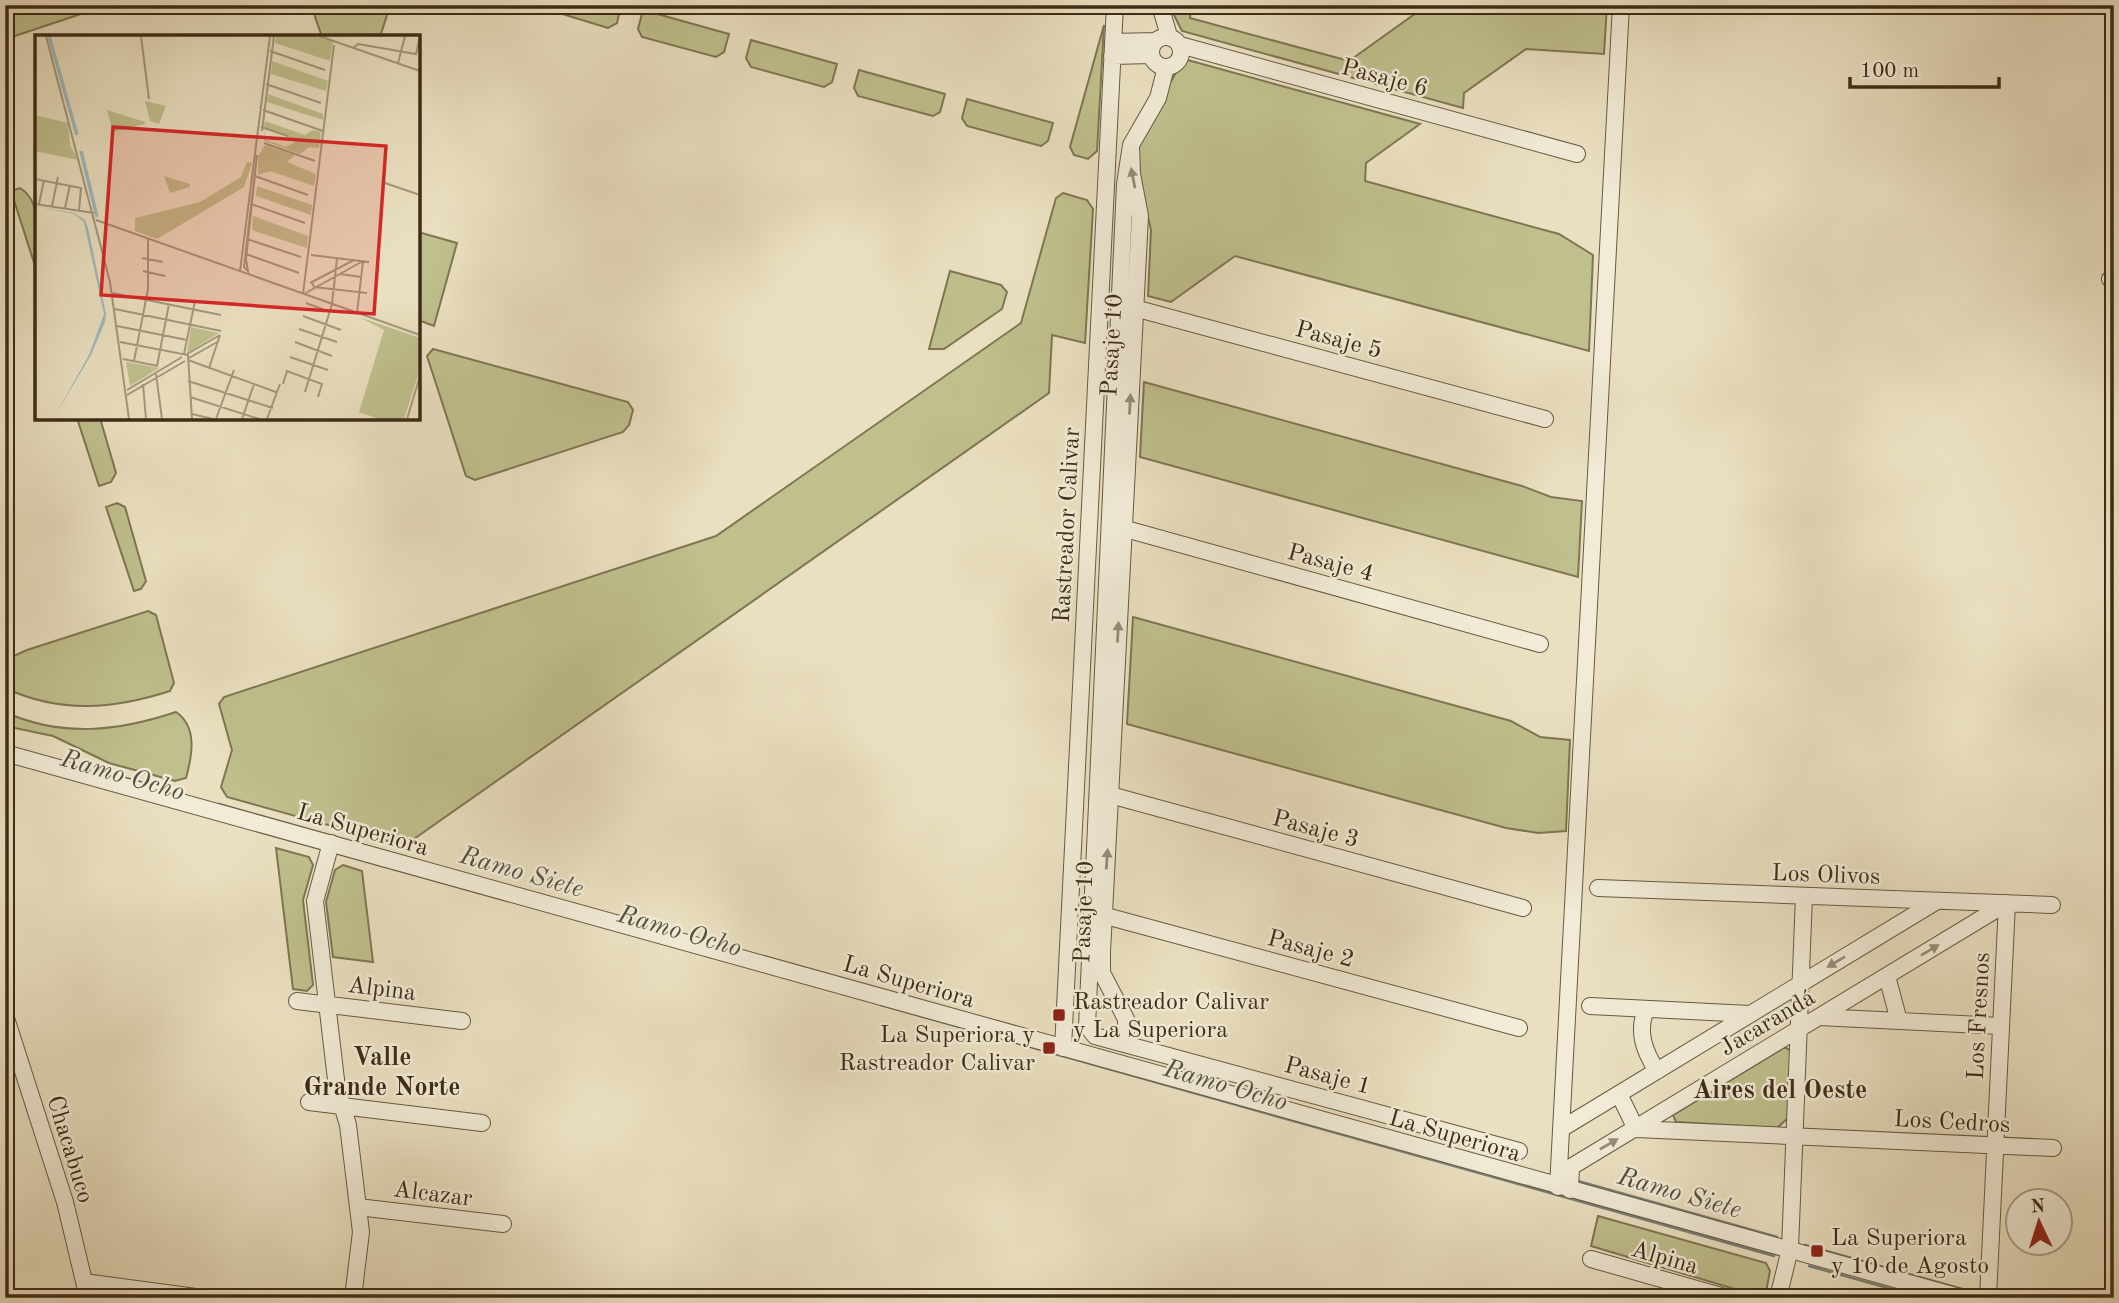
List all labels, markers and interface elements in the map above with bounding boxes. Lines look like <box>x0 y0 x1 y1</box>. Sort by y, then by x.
inset map <box>35 35 420 420</box>
scale bar <box>1850 46 1998 90</box>
street label: Pasaje 6 <box>1339 56 1430 102</box>
text: 100 m <box>1860 61 1919 82</box>
one-way arrow <box>1128 167 1139 189</box>
street label: Pasaje 10 <box>1098 293 1128 397</box>
street label: Pasaje 5 <box>1293 318 1384 364</box>
one-way arrow <box>1125 393 1136 415</box>
street label: Rastreador Calivar <box>1051 426 1085 624</box>
street label: Pasaje 4 <box>1285 541 1376 587</box>
one-way arrow <box>1113 620 1124 642</box>
water label: Ramo Ocho <box>57 746 187 806</box>
street label: La Superiora <box>294 801 431 861</box>
street label: Pasaje 3 <box>1270 807 1361 853</box>
water label: Ramo Siete <box>456 843 586 903</box>
one-way arrow <box>1102 848 1113 870</box>
street label: Pasaje 10 <box>1071 860 1099 964</box>
street label: Los Olivos <box>1771 862 1881 890</box>
water label: Ramo Ocho <box>614 902 744 962</box>
street label: Pasaje 2 <box>1265 927 1356 973</box>
one-way arrow <box>1920 944 1939 957</box>
street label: Los Fresnos <box>1965 952 1995 1081</box>
street label: La Superiora <box>840 953 977 1013</box>
one-way arrow <box>1827 955 1846 968</box>
street label: Alpina <box>346 974 417 1006</box>
street label: Jacarandá <box>1716 986 1820 1061</box>
place label: Rastreador Calivar y La Superiora <box>1073 991 1269 1043</box>
marker: Rastreador Calivar y La Superiora <box>1051 1007 1067 1023</box>
place label: La Superiora y Rastreador Calivar <box>839 1024 1035 1076</box>
marker: La Superiora y Rastreador Calivar <box>1041 1040 1057 1056</box>
district label: Valle Grande Norte <box>303 1045 461 1101</box>
street label: Pasaje 1 <box>1282 1054 1373 1100</box>
water label: Ramo Ocho <box>1160 1056 1290 1116</box>
district label: Aires del Oeste <box>1693 1078 1867 1104</box>
street label: Chacabuco <box>41 1093 97 1206</box>
street label: La Superiora <box>1386 1107 1523 1167</box>
street label: Los Cedros <box>1893 1108 2011 1138</box>
one-way arrow <box>1600 1138 1619 1151</box>
water label: Ramo Siete <box>1614 1164 1744 1224</box>
street label: Alcazar <box>392 1178 474 1212</box>
north arrow <box>2004 1188 2074 1258</box>
text: N <box>2030 1198 2046 1218</box>
place label: La Superiora y 10 de Agosto <box>1831 1227 1989 1279</box>
street label: Alpina <box>1628 1238 1701 1280</box>
marker: La Superiora y 10 de Agosto <box>1809 1243 1825 1259</box>

